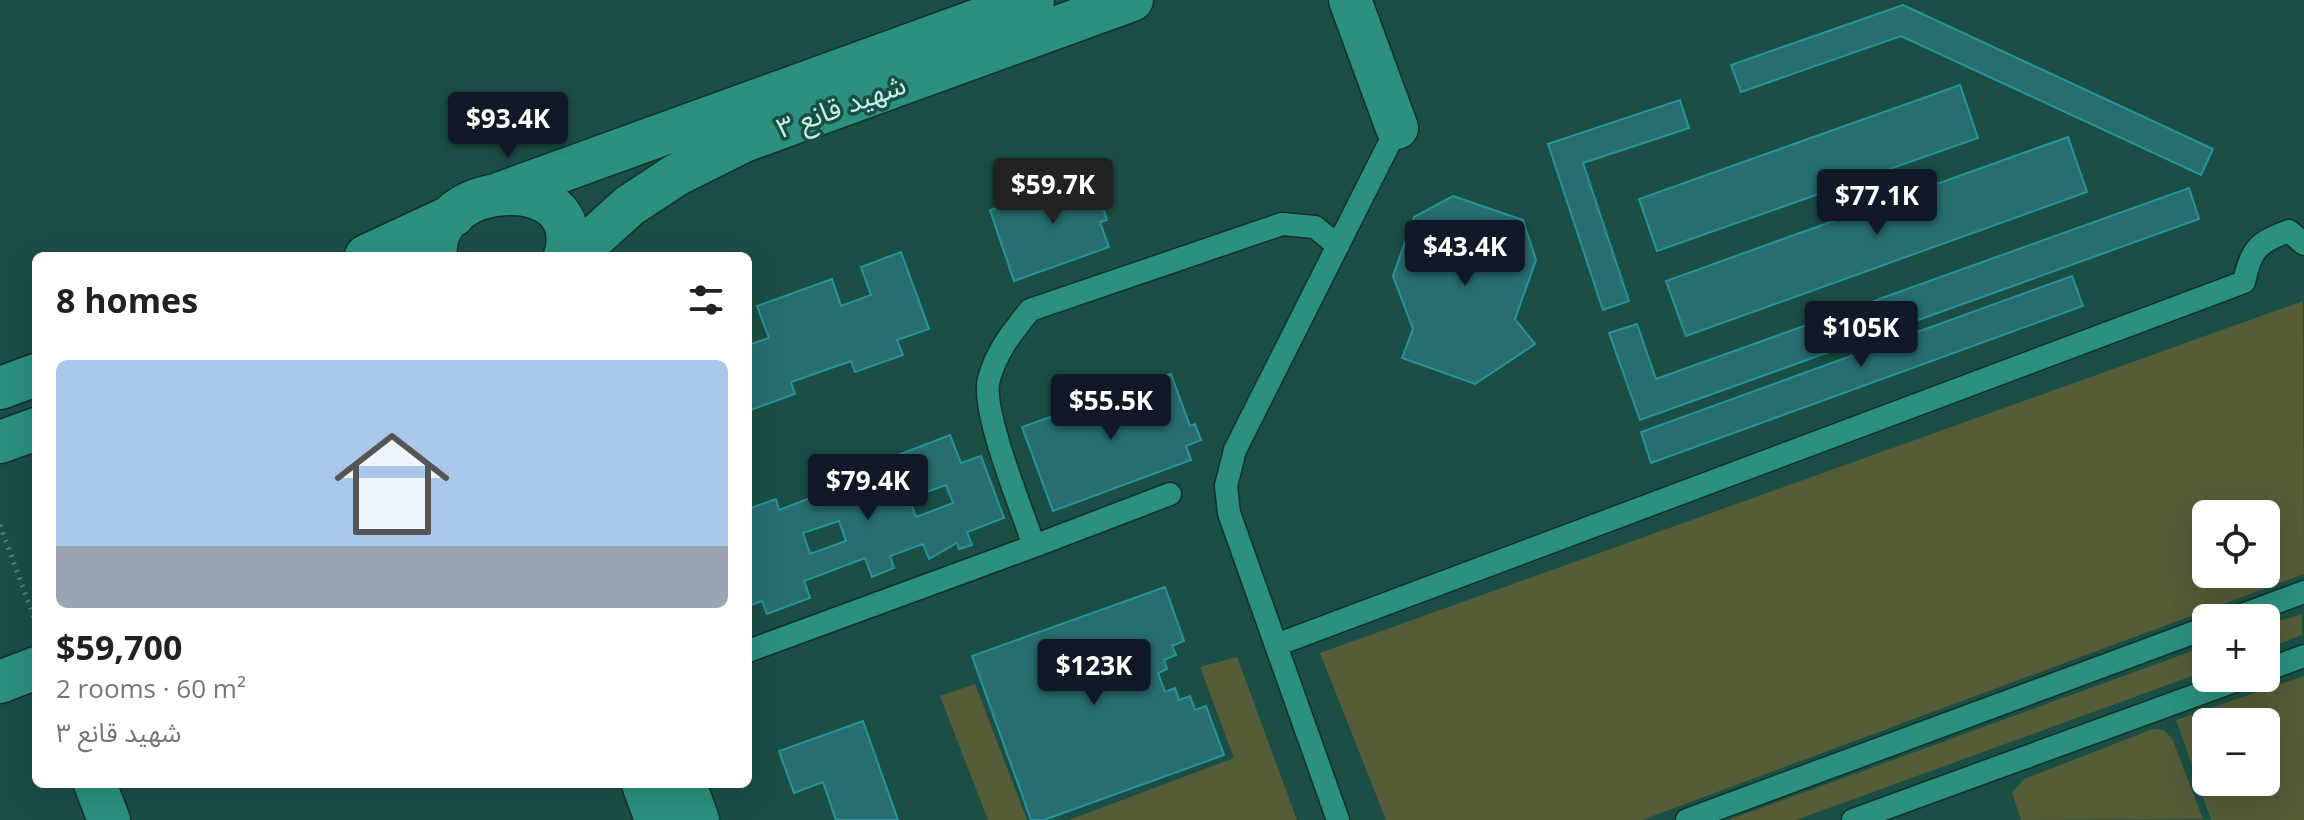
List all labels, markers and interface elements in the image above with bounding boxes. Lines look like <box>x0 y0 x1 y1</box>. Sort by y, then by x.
street label: شهید قانع ۳ <box>771 64 912 149</box>
pin: $93.4K <box>443 92 573 160</box>
text: $93.4K <box>466 100 550 136</box>
pin: $59.7K <box>988 158 1118 226</box>
text: $59.7K <box>1011 166 1095 202</box>
pin: $77.1K <box>1812 169 1942 237</box>
text: $77.1K <box>1835 177 1919 213</box>
pin: $43.4K <box>1400 220 1530 288</box>
text: $43.4K <box>1423 228 1507 264</box>
text: 8 homes <box>56 277 198 323</box>
icon: filters <box>684 278 728 322</box>
pin: $105K <box>1805 301 1917 369</box>
text: $105K <box>1823 309 1899 345</box>
pin: $55.5K <box>1046 374 1176 442</box>
text: $55.5K <box>1069 382 1153 418</box>
icon: home <box>320 412 464 556</box>
pin: $79.4K <box>803 454 933 522</box>
text: $79.4K <box>826 462 910 498</box>
map controls <box>2192 500 2280 796</box>
button: locate <box>2192 500 2280 588</box>
button: + <box>2192 604 2280 692</box>
text: $59,700 <box>56 624 182 670</box>
pin: $123K <box>1038 639 1150 707</box>
text: $123K <box>1056 647 1132 683</box>
text: 2 rooms · 60 m² <box>56 670 246 706</box>
button: − <box>2192 708 2280 796</box>
text: شهید قانع ۳ <box>56 714 181 750</box>

